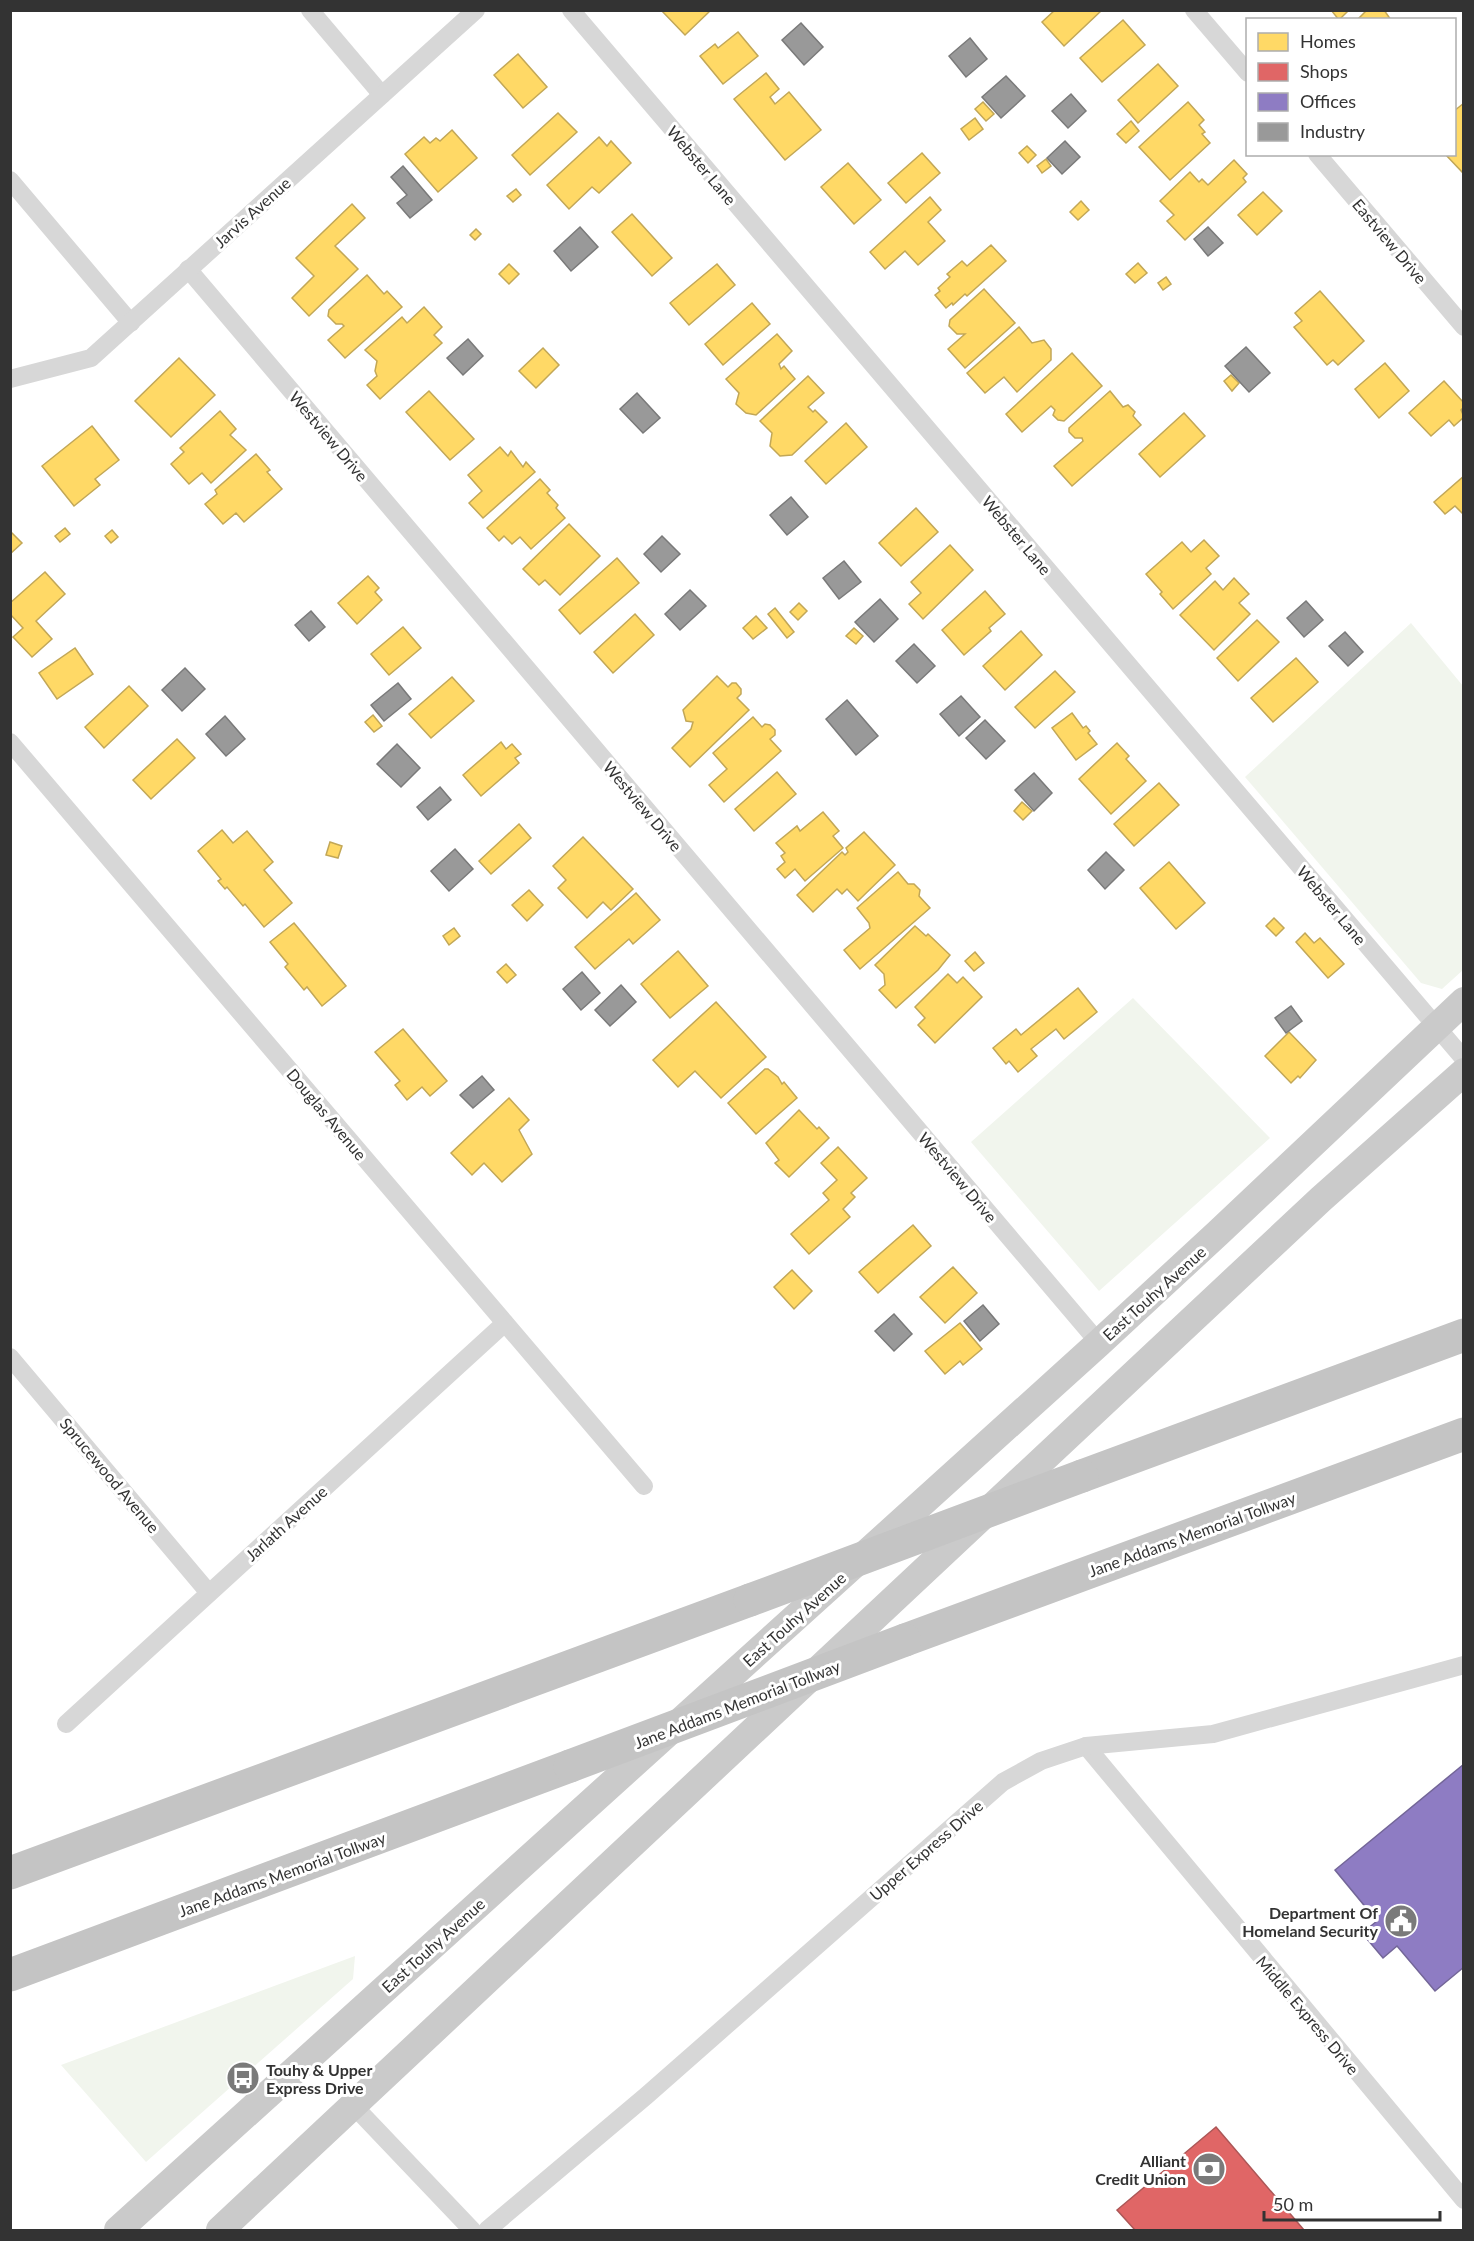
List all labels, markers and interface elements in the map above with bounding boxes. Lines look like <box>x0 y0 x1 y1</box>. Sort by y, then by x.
legend <box>1246 18 1456 156</box>
text: Homes <box>1300 30 1356 52</box>
text: Shops <box>1300 60 1348 82</box>
text: Offices <box>1300 90 1356 112</box>
text: Industry <box>1300 120 1366 142</box>
street label: Webster Lane <box>663 122 741 208</box>
street label: Jarvis Avenue <box>210 173 294 251</box>
street label: Eastview Drive <box>1349 195 1431 287</box>
street label: Westview Drive <box>286 387 372 485</box>
street label: Webster Lane <box>978 492 1056 578</box>
street label: Westview Drive <box>600 757 686 855</box>
street label: Webster Lane <box>1293 862 1371 948</box>
street label: Douglas Avenue <box>283 1064 371 1164</box>
street label: Westview Drive <box>915 1128 1001 1226</box>
street label: East Touhy Avenue <box>1099 1242 1209 1344</box>
street label: Sprucewood Avenue <box>56 1414 164 1536</box>
street label: Jarlath Avenue <box>241 1481 331 1565</box>
street label: Jane Addams Memorial Tollway <box>1086 1487 1299 1580</box>
street label: East Touhy Avenue <box>739 1568 849 1670</box>
street label: Jane Addams Memorial Tollway <box>631 1656 843 1752</box>
street label: Upper Express Drive <box>866 1796 986 1904</box>
street label: Jane Addams Memorial Tollway <box>176 1827 389 1920</box>
street label: East Touhy Avenue <box>378 1894 488 1996</box>
place label: Department Of Homeland Security <box>1242 1903 1379 1940</box>
public building icon: Department Of Homeland Security <box>1383 1903 1419 1939</box>
street label: Middle Express Drive <box>1253 1952 1363 2078</box>
bus stop icon: Touhy & Upper Express Drive <box>225 2060 261 2096</box>
place label: Touhy & Upper Express Drive <box>266 2060 372 2097</box>
place label: Alliant Credit Union <box>1095 2151 1186 2188</box>
bank icon: Alliant Credit Union <box>1191 2151 1227 2187</box>
scale bar <box>1264 2184 1440 2222</box>
text: 50 m <box>1273 2193 1313 2215</box>

